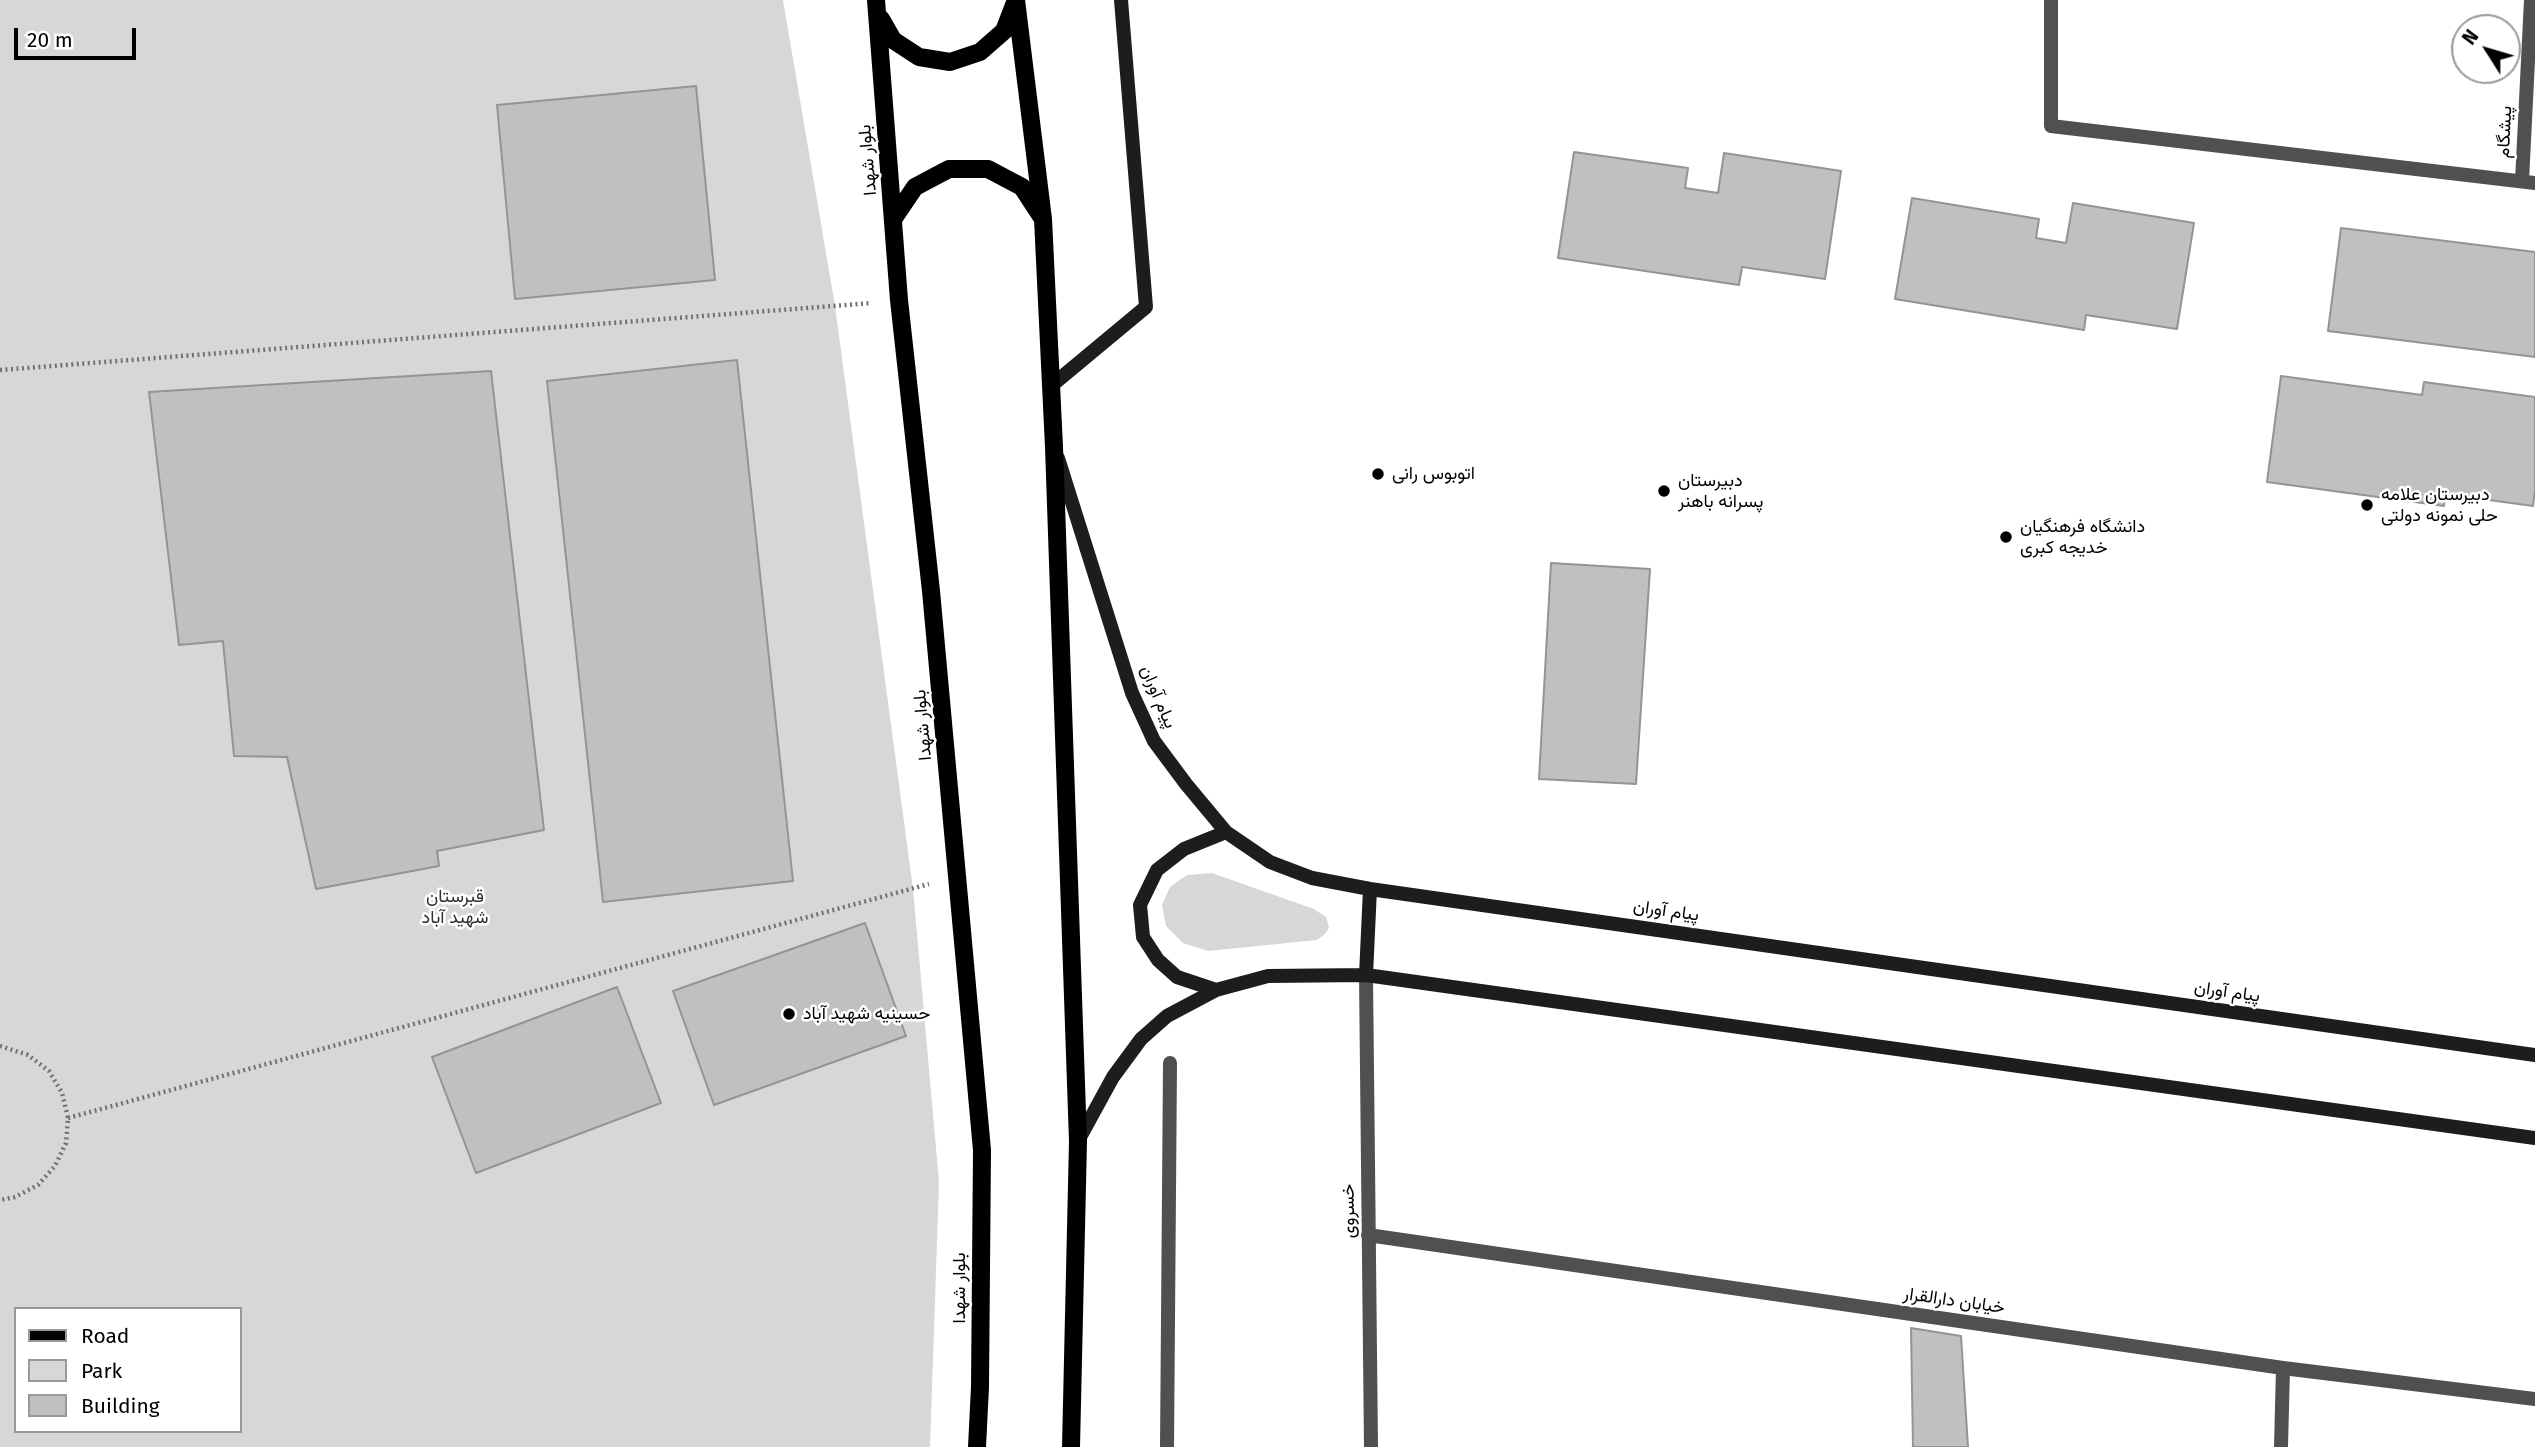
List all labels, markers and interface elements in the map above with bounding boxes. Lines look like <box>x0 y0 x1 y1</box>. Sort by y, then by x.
scale bar <box>18 14 140 58</box>
north arrow <box>2451 14 2521 84</box>
text: N <box>2457 25 2483 49</box>
text: 20 m <box>27 27 73 53</box>
street label: پیشگام <box>2493 105 2517 159</box>
street label: بلوار شهدا <box>854 124 882 196</box>
place label: اتوبوس رانی <box>1392 463 1475 485</box>
marker: اتوبوس رانی <box>1370 466 1386 482</box>
place label: دبیرستان پسرانه باهنر <box>1678 470 1763 512</box>
marker: دبیرستان پسرانه باهنر <box>1656 483 1672 499</box>
place label: دبیرستان علامه حلی نمونه دولتی <box>2381 484 2498 526</box>
marker: دبیرستان علامه حلی نمونه دولتی <box>2359 497 2375 513</box>
place label: دانشگاه فرهنگیان خدیجه کبری <box>2020 516 2145 558</box>
marker: دانشگاه فرهنگیان خدیجه کبری <box>1998 529 2014 545</box>
street label: پیام آوران <box>1135 662 1181 732</box>
street label: بلوار شهدا <box>909 689 937 761</box>
park label: قبرستان شهید آباد <box>422 886 488 928</box>
street label: پیام آوران <box>1632 896 1700 926</box>
street label: پیام آوران <box>2193 977 2261 1007</box>
place label: حسینیه شهید آباد <box>803 1003 930 1025</box>
marker: حسینیه شهید آباد <box>781 1006 797 1022</box>
street label: خسروی <box>1338 1183 1360 1239</box>
street label: بلوار شهدا <box>949 1252 971 1324</box>
street label: خیابان دارالقرار <box>1902 1283 2006 1319</box>
legend <box>14 1307 242 1433</box>
text: Road <box>81 1323 129 1349</box>
text: Park <box>81 1358 122 1384</box>
text: Building <box>81 1393 160 1419</box>

